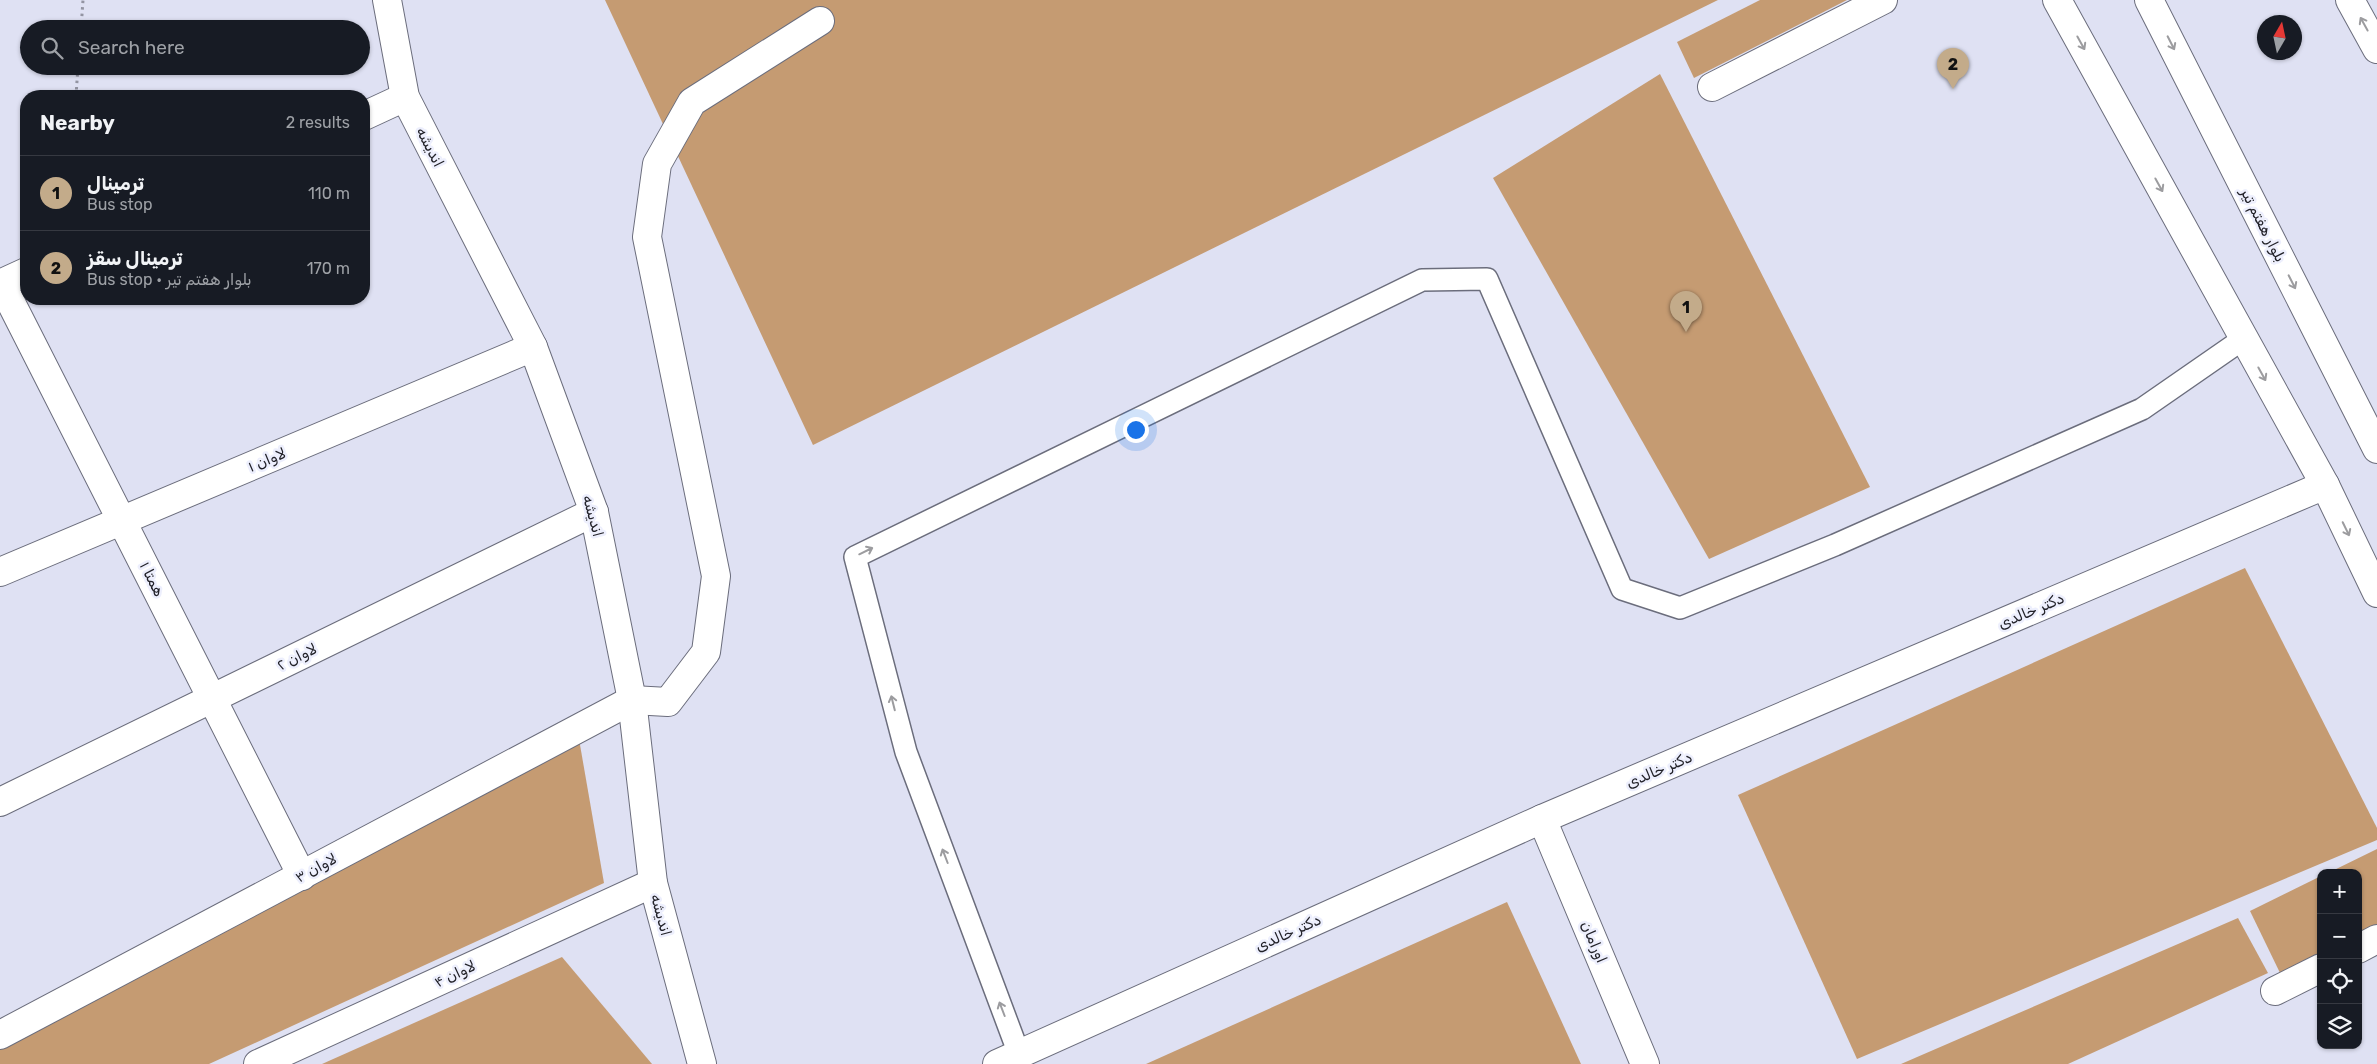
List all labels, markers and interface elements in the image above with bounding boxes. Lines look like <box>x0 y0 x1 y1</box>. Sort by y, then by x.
north arrow <box>2257 15 2302 60</box>
one-way arrow <box>2358 18 2368 32</box>
search box <box>20 20 370 75</box>
icon: search <box>38 34 66 62</box>
one-way arrow <box>2076 35 2086 49</box>
text: Search here <box>78 36 185 59</box>
one-way arrow <box>2166 36 2176 51</box>
pin: 2 <box>1937 48 1969 89</box>
text: Nearby <box>40 110 115 135</box>
text: 2 results <box>286 113 350 132</box>
street label: اندیشه <box>412 124 448 170</box>
text: ترمینال <box>87 172 144 195</box>
one-way arrow <box>2154 178 2164 192</box>
text: 1 <box>52 184 60 203</box>
text: 110 m <box>308 184 350 203</box>
street label: بلوار هفتم تیر <box>2235 184 2289 265</box>
text: Bus stop <box>87 195 153 214</box>
text: ترمینال سقز <box>87 247 183 270</box>
text: 2 <box>51 259 61 278</box>
text: 170 m <box>307 259 350 278</box>
text: Bus stop · بلوار هفتم تیر <box>87 270 252 289</box>
one-way arrow <box>2288 274 2297 289</box>
pin: 1 <box>1670 291 1702 332</box>
one-way arrow <box>2257 366 2267 381</box>
your location <box>1123 417 1149 443</box>
street label: لاوان ۱ <box>245 444 289 477</box>
street label: اندیشه <box>579 493 607 539</box>
one-way arrow <box>2342 521 2351 536</box>
one-way arrow <box>858 546 873 556</box>
street label: همتا ۱ <box>136 559 168 599</box>
street label: دکتر خالدی <box>1995 589 2067 633</box>
street label: لاوان ۲ <box>274 640 320 675</box>
one-way arrow <box>888 695 897 711</box>
street label: دکتر خالدی <box>1623 748 1695 792</box>
one-way arrow <box>940 849 949 865</box>
street label: لاوان ۳ <box>292 850 340 887</box>
map controls <box>2317 869 2362 1049</box>
button: + <box>2317 869 2362 914</box>
street label: اندیشه <box>647 892 675 938</box>
street label: دکتر خالدی <box>1252 911 1324 955</box>
button: − <box>2317 914 2362 959</box>
street label: اورامان <box>1576 918 1611 966</box>
street label: لاوان ۴ <box>432 957 479 992</box>
button: locate <box>2317 959 2362 1004</box>
one-way arrow <box>997 1001 1006 1017</box>
button: layers <box>2317 1004 2362 1049</box>

